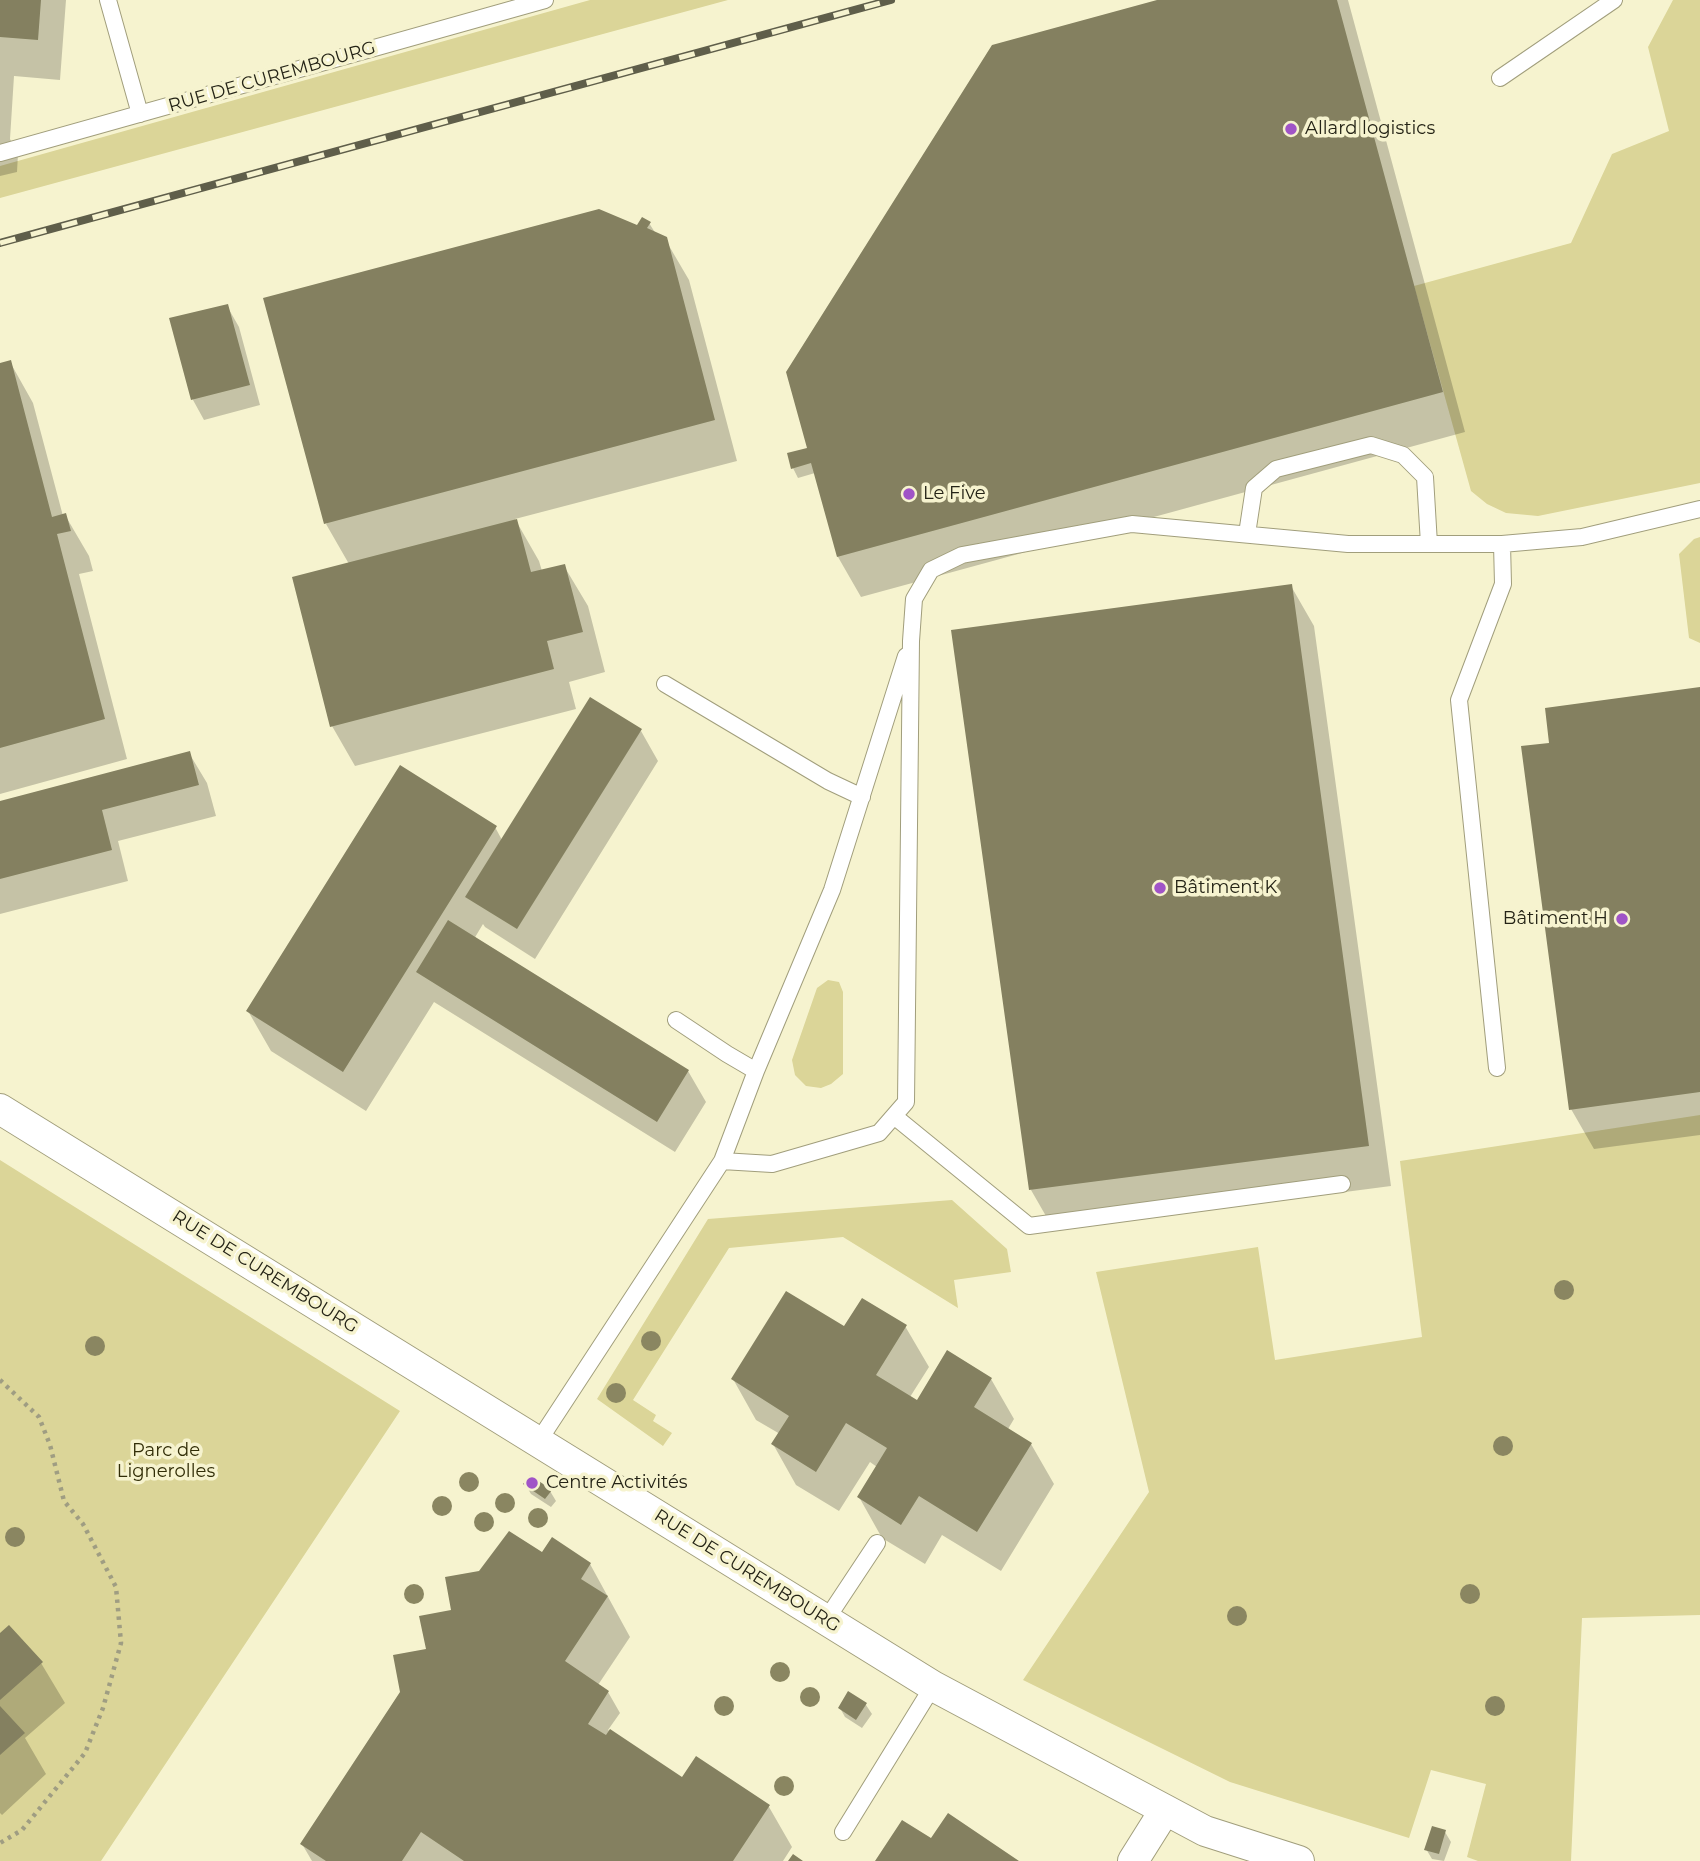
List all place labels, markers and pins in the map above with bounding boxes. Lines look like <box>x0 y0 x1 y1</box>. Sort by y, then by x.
place label: Allard logistics <box>1305 118 1435 140</box>
marker: Allard logistics <box>1283 121 1299 137</box>
place label: Le Five <box>923 483 986 505</box>
marker: Le Five <box>901 486 917 502</box>
place label: Bâtiment K <box>1174 877 1277 899</box>
marker: Bâtiment K <box>1152 880 1168 896</box>
place label: Bâtiment H <box>1503 908 1608 930</box>
marker: Bâtiment H <box>1614 911 1630 927</box>
place label: Centre Activités <box>546 1472 688 1494</box>
marker: Centre Activités <box>524 1475 540 1491</box>

